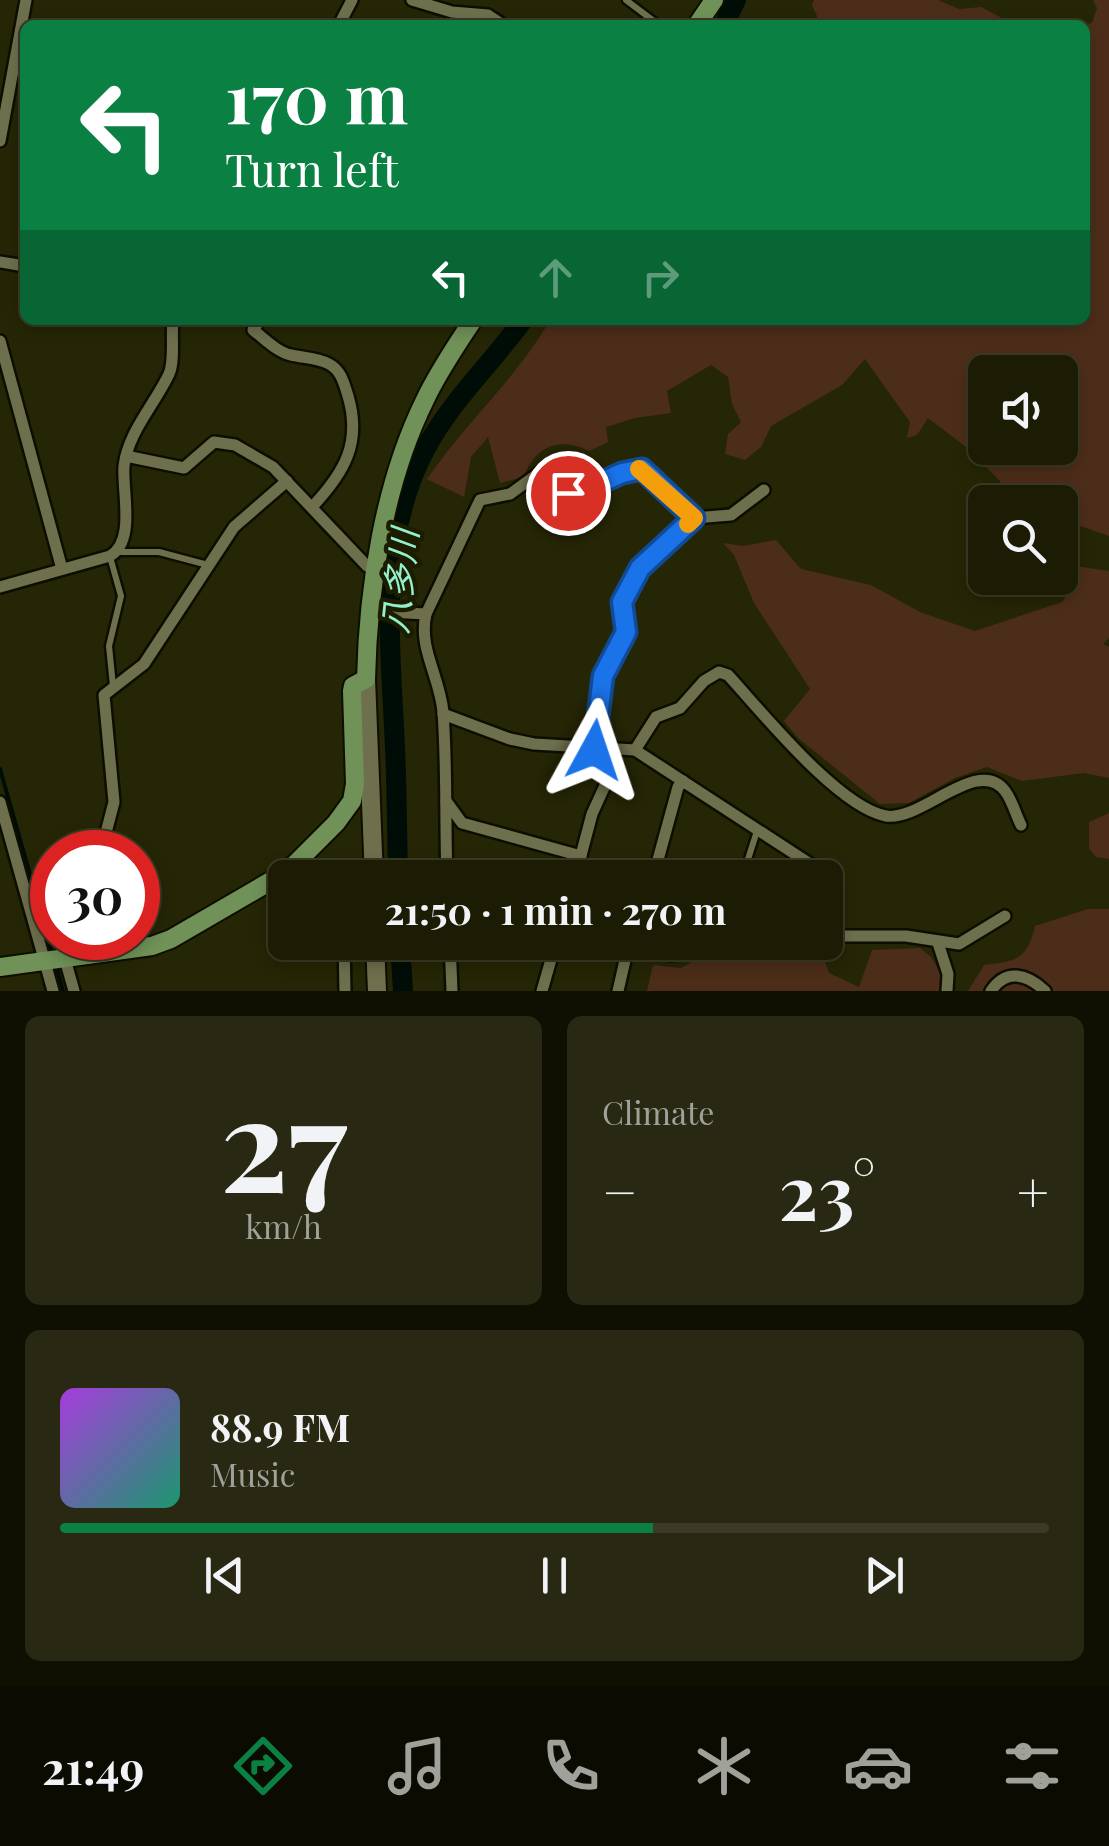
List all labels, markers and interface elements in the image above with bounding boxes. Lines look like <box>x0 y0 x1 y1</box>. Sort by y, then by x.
text: 170 m <box>225 48 408 142</box>
icon: left <box>60 60 190 190</box>
text: Turn left <box>225 138 399 198</box>
icon: left <box>423 250 478 305</box>
icon: ahead <box>528 250 583 305</box>
icon: right <box>633 250 688 305</box>
map controls <box>968 355 1078 595</box>
button: sound <box>968 355 1078 465</box>
pin <box>526 451 611 536</box>
icon: arrive <box>541 466 596 521</box>
button: search <box>968 485 1078 595</box>
water label: 八多川 <box>369 522 427 636</box>
position arrow <box>542 698 646 802</box>
speed limit sign: 30 <box>30 830 160 960</box>
text: 21:50 · 1 min · 270 m <box>385 884 726 935</box>
text: 27 <box>220 1052 347 1226</box>
text: Climate <box>602 1090 714 1133</box>
text: 23° <box>779 1139 876 1239</box>
text: − <box>602 1153 638 1227</box>
text: + <box>1017 1153 1049 1227</box>
text: km/h <box>245 1204 322 1247</box>
text: 88.9 FM <box>210 1401 350 1452</box>
text: Music <box>210 1452 295 1495</box>
icon: previous <box>197 1548 252 1603</box>
icon: pause <box>527 1548 582 1603</box>
icon: next <box>857 1548 912 1603</box>
icon: directions <box>228 1731 298 1801</box>
icon: music <box>382 1731 452 1801</box>
icon: phone <box>536 1731 606 1801</box>
icon: climate <box>689 1731 759 1801</box>
icon: car <box>843 1731 913 1801</box>
icon: filters <box>997 1731 1067 1801</box>
text: 21:49 <box>42 1736 144 1796</box>

